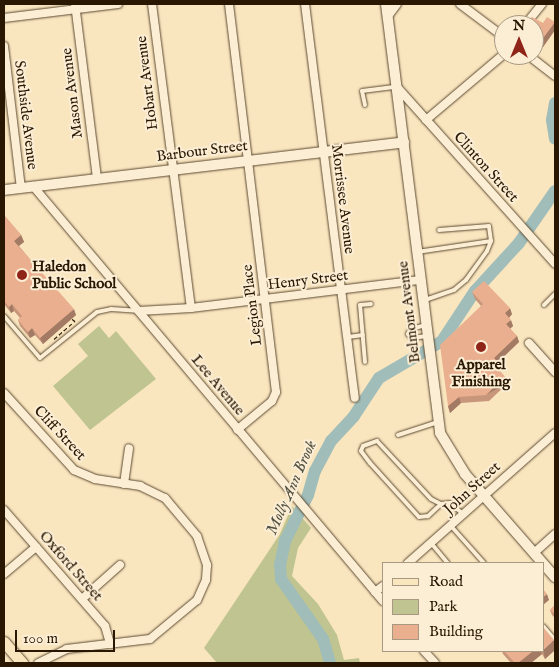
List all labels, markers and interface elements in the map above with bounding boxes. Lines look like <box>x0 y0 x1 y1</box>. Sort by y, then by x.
north arrow <box>494 15 544 65</box>
text: N <box>513 17 525 35</box>
street label: Hobart Avenue <box>132 35 162 131</box>
street label: Mason Avenue <box>58 47 86 139</box>
street label: Southside Avenue <box>10 59 42 171</box>
street label: Clinton Street <box>450 128 522 206</box>
street label: Barbour Street <box>155 136 249 166</box>
street label: Morrissee Avenue <box>327 143 359 255</box>
place label: Haledon Public School <box>32 257 116 292</box>
street label: Belmont Avenue <box>394 260 424 364</box>
street label: Legion Place <box>238 263 266 347</box>
street label: Henry Street <box>267 266 349 294</box>
marker: Haledon Public School <box>16 269 28 281</box>
marker: Apparel Finishing <box>475 341 487 353</box>
street label: Lee Avenue <box>187 351 249 419</box>
place label: Apparel Finishing <box>452 355 510 390</box>
street label: Cliff Street <box>30 402 90 464</box>
water label: Molly Ann Brook <box>263 438 321 538</box>
street label: John Street <box>440 458 504 518</box>
street label: Oxford Street <box>36 527 106 605</box>
legend <box>382 562 544 652</box>
text: Road <box>429 572 463 591</box>
text: Park <box>429 597 458 616</box>
scale bar <box>18 620 118 652</box>
text: Building <box>429 622 483 641</box>
text: 100 m <box>23 629 58 648</box>

